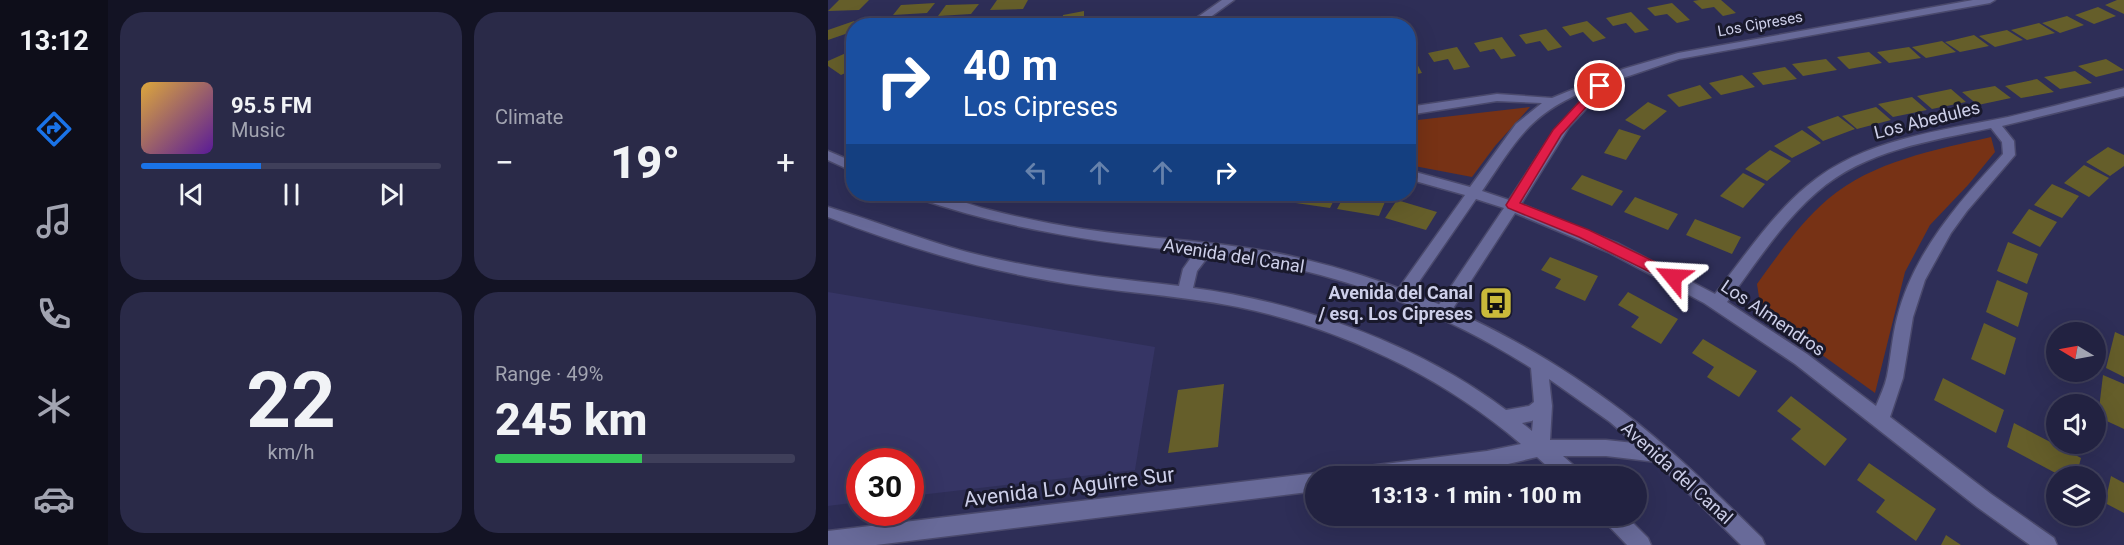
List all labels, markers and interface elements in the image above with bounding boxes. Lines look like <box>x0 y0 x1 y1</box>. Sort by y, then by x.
street label: Los Cipreses <box>1716 8 1804 40</box>
text: 13:12 <box>19 25 89 57</box>
text: 40 m <box>963 41 1058 90</box>
icon: right <box>864 42 942 120</box>
pin <box>1574 60 1625 111</box>
icon: arrive <box>1583 69 1616 102</box>
text: Los Cipreses <box>963 91 1118 123</box>
text: 95.5 FM <box>231 93 312 118</box>
street label: Los Abedules <box>1872 96 1982 143</box>
text: Climate <box>495 105 563 129</box>
icon: directions <box>33 108 75 150</box>
text: Music <box>231 118 285 142</box>
text: 19° <box>610 136 680 189</box>
text: − <box>495 143 514 182</box>
text: + <box>776 143 795 182</box>
icon: left <box>1020 156 1053 189</box>
icon: ahead <box>1083 156 1116 189</box>
icon: ahead <box>1146 156 1179 189</box>
icon: right <box>1209 156 1242 189</box>
icon: previous <box>175 178 208 211</box>
icon: pause <box>275 178 308 211</box>
icon: next <box>375 178 408 211</box>
icon: music <box>33 200 75 242</box>
street label: Avenida del Canal <box>1162 234 1306 277</box>
position arrow <box>1641 245 1705 309</box>
street label: Los Almendros <box>1717 275 1829 360</box>
place label: Avenida del Canal / esq. Los Cipreses <box>1317 282 1473 324</box>
bus stop icon: Avenida del Canal / esq. Los Cipreses <box>1478 285 1514 321</box>
icon: phone <box>33 293 75 335</box>
north arrow <box>2046 322 2106 382</box>
map controls <box>2046 322 2106 526</box>
text: 22 <box>246 355 336 446</box>
text: Range · 49% <box>495 362 603 386</box>
icon: climate <box>33 385 75 427</box>
text: 245 km <box>495 393 647 446</box>
button: sound <box>2046 394 2106 454</box>
street label: Avenida del Canal <box>1617 417 1737 528</box>
text: km/h <box>268 440 314 464</box>
speed limit sign: 30 <box>846 448 924 526</box>
street label: Avenida Lo Aguirre Sur <box>962 462 1176 512</box>
button: layers <box>2046 466 2106 526</box>
icon: car <box>33 478 75 520</box>
text: 13:13 · 1 min · 100 m <box>1371 483 1581 508</box>

